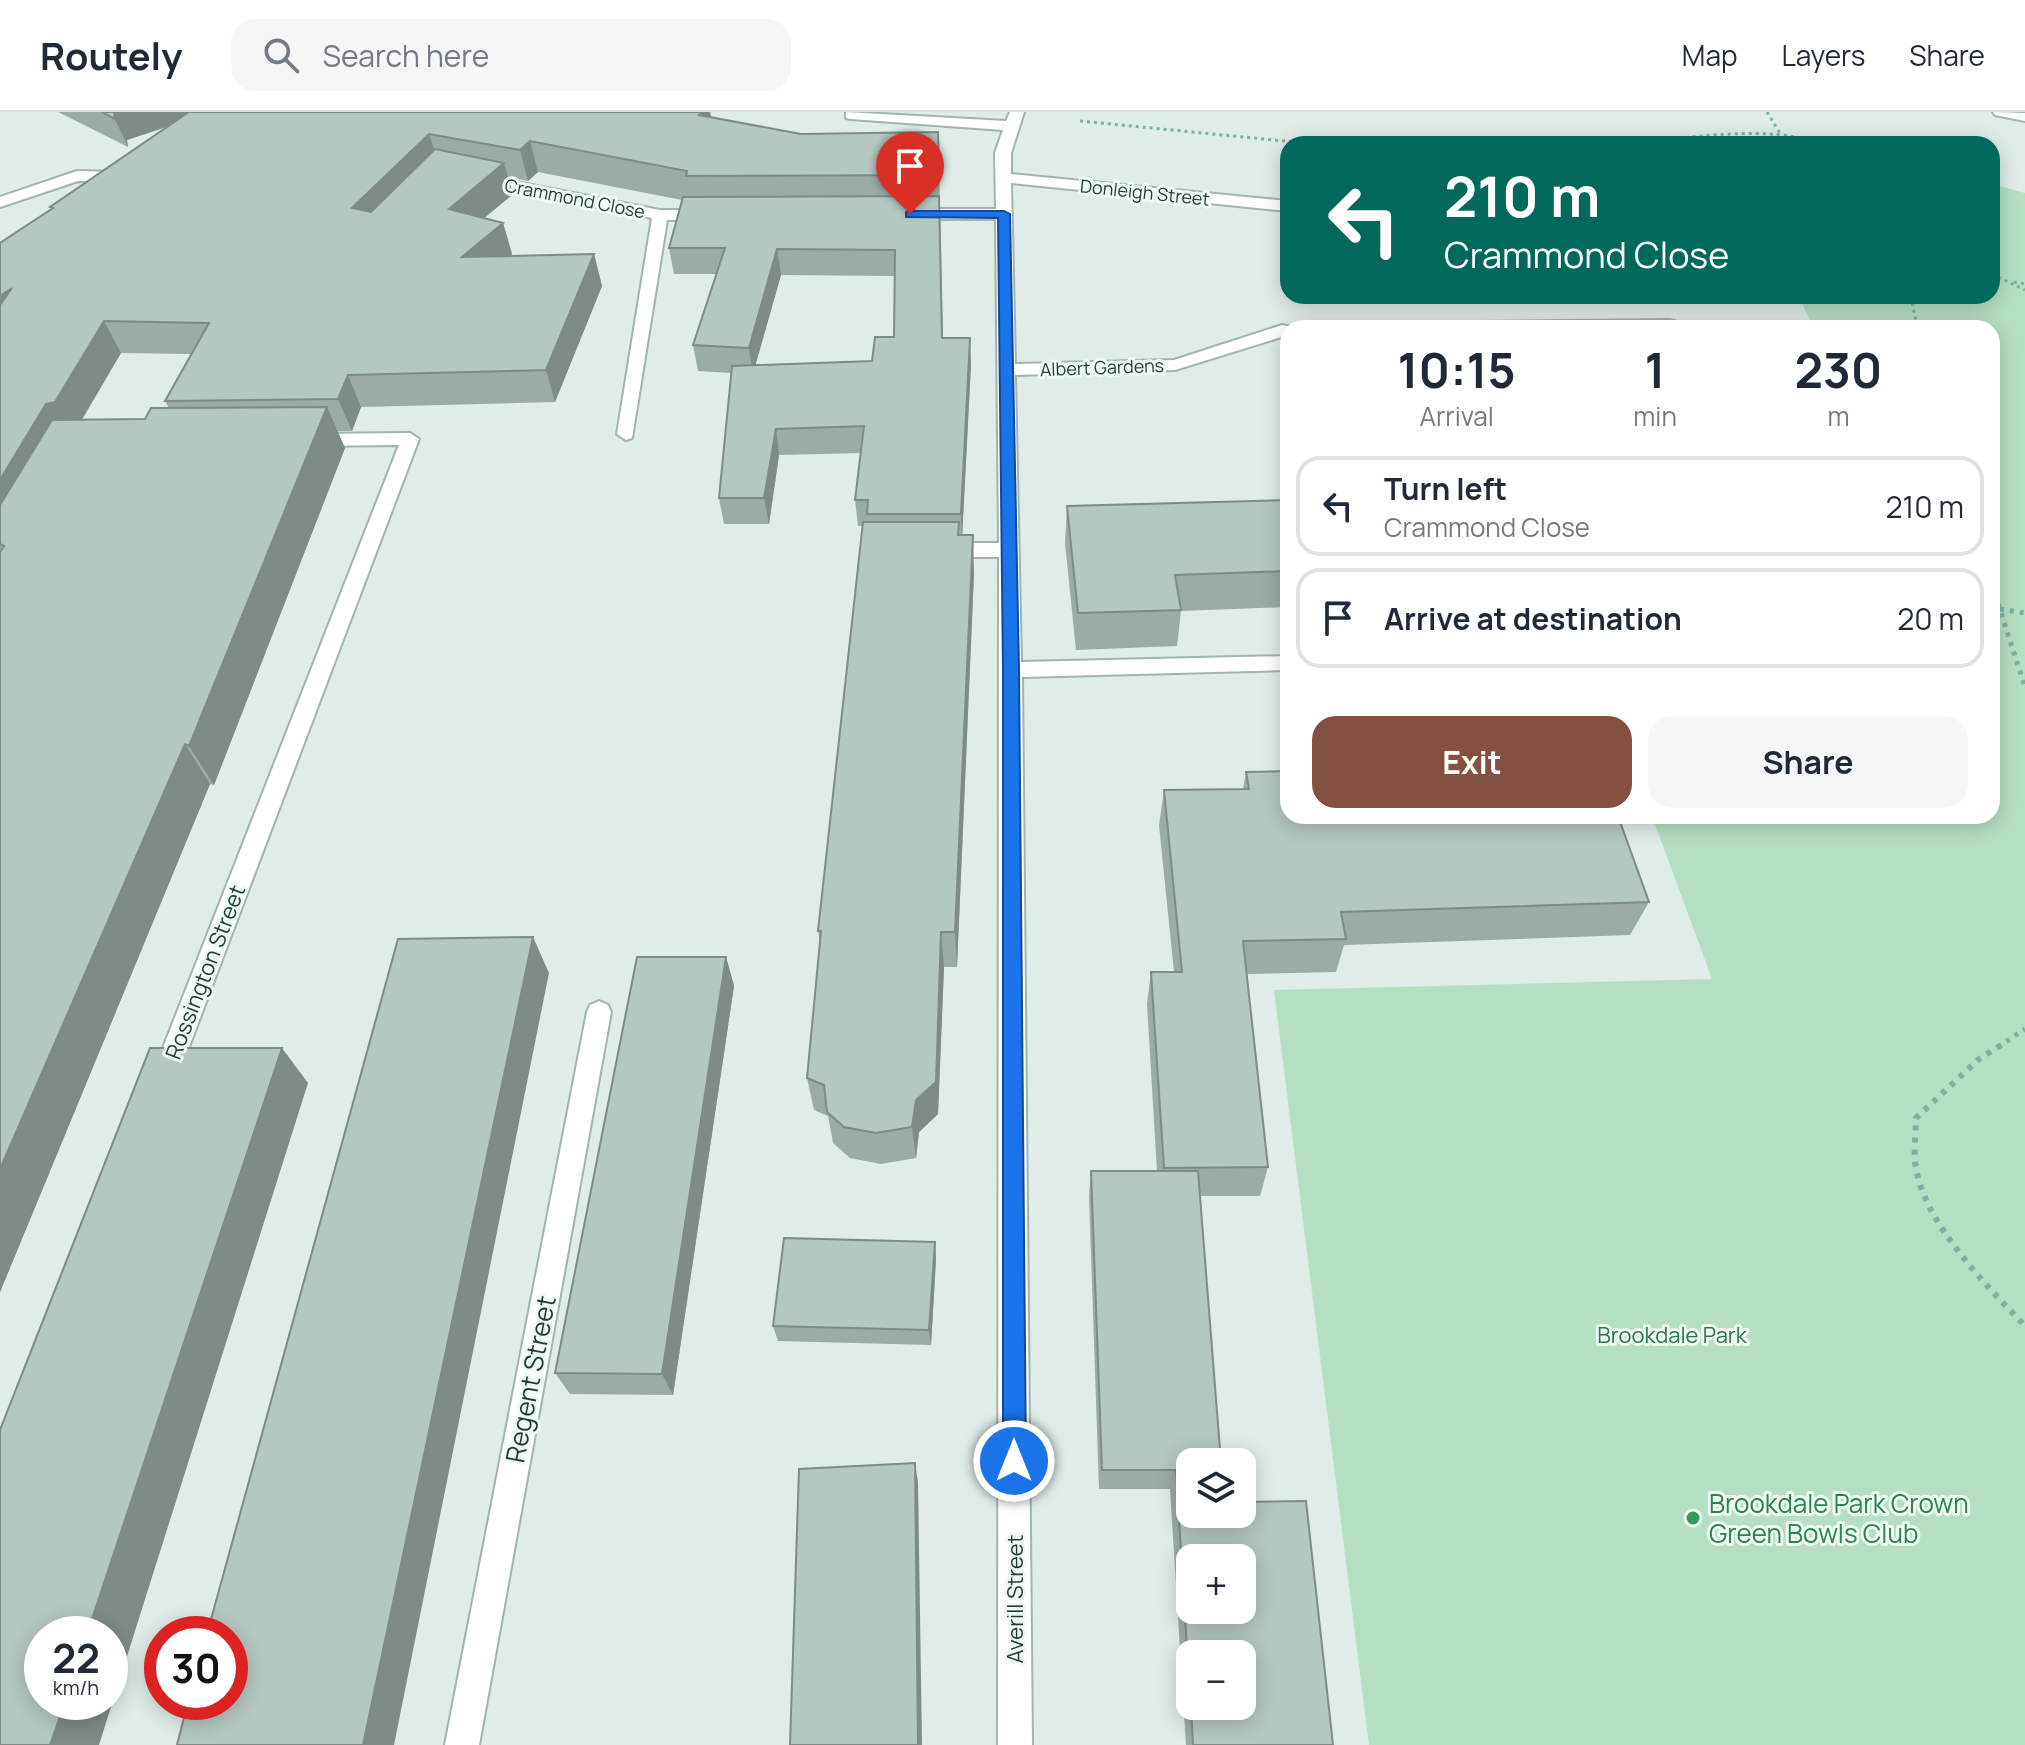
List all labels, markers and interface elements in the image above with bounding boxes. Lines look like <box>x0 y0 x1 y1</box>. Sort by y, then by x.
search box <box>231 19 791 91</box>
text: Routely <box>40 29 183 81</box>
icon: search <box>259 33 303 77</box>
text: Search here <box>323 35 489 76</box>
text: Map <box>1682 36 1738 74</box>
text: Layers <box>1782 36 1865 74</box>
text: Share <box>1909 36 1985 74</box>
pin <box>876 132 944 214</box>
icon: arrive <box>888 144 932 188</box>
text: 210 m <box>1444 157 1600 234</box>
icon: left <box>1312 168 1416 272</box>
street label: Crammond Close <box>503 173 647 223</box>
street label: Donleigh Street <box>1079 173 1211 211</box>
text: Crammond Close <box>1444 230 1729 279</box>
text: 10:15 <box>1398 337 1516 402</box>
text: 1 <box>1645 337 1666 402</box>
text: 230 <box>1794 337 1882 402</box>
street label: Albert Gardens <box>1040 353 1164 381</box>
text: Arrival <box>1420 398 1494 434</box>
text: min <box>1633 398 1677 434</box>
text: m <box>1827 398 1849 434</box>
text: Turn left <box>1384 468 1507 509</box>
icon: left <box>1316 484 1360 528</box>
text: 210 m <box>1885 486 1964 527</box>
text: Crammond Close <box>1384 509 1590 545</box>
icon: arrive <box>1316 596 1360 640</box>
text: Arrive at destination <box>1384 598 1682 639</box>
text: 20 m <box>1897 598 1964 639</box>
button: Exit <box>1312 716 1632 808</box>
button: Share <box>1648 716 1968 808</box>
street label: Rossington Street <box>158 880 252 1064</box>
street label: Regent Street <box>496 1293 564 1465</box>
park label: Brookdale Park <box>1597 1320 1748 1350</box>
position arrow <box>972 1419 1056 1503</box>
map controls <box>1176 1448 1256 1720</box>
button: layers <box>1176 1448 1256 1528</box>
place label: Brookdale Park Crown Green Bowls Club <box>1709 1485 1969 1551</box>
marker: Brookdale Park Crown Green Bowls Club <box>1684 1509 1702 1527</box>
street label: Averill Street <box>1000 1534 1030 1664</box>
button: + <box>1176 1544 1256 1624</box>
speed limit sign: 30 <box>144 1616 248 1720</box>
text: 22 <box>52 1630 100 1685</box>
button: − <box>1176 1640 1256 1720</box>
text: km/h <box>53 1674 99 1701</box>

